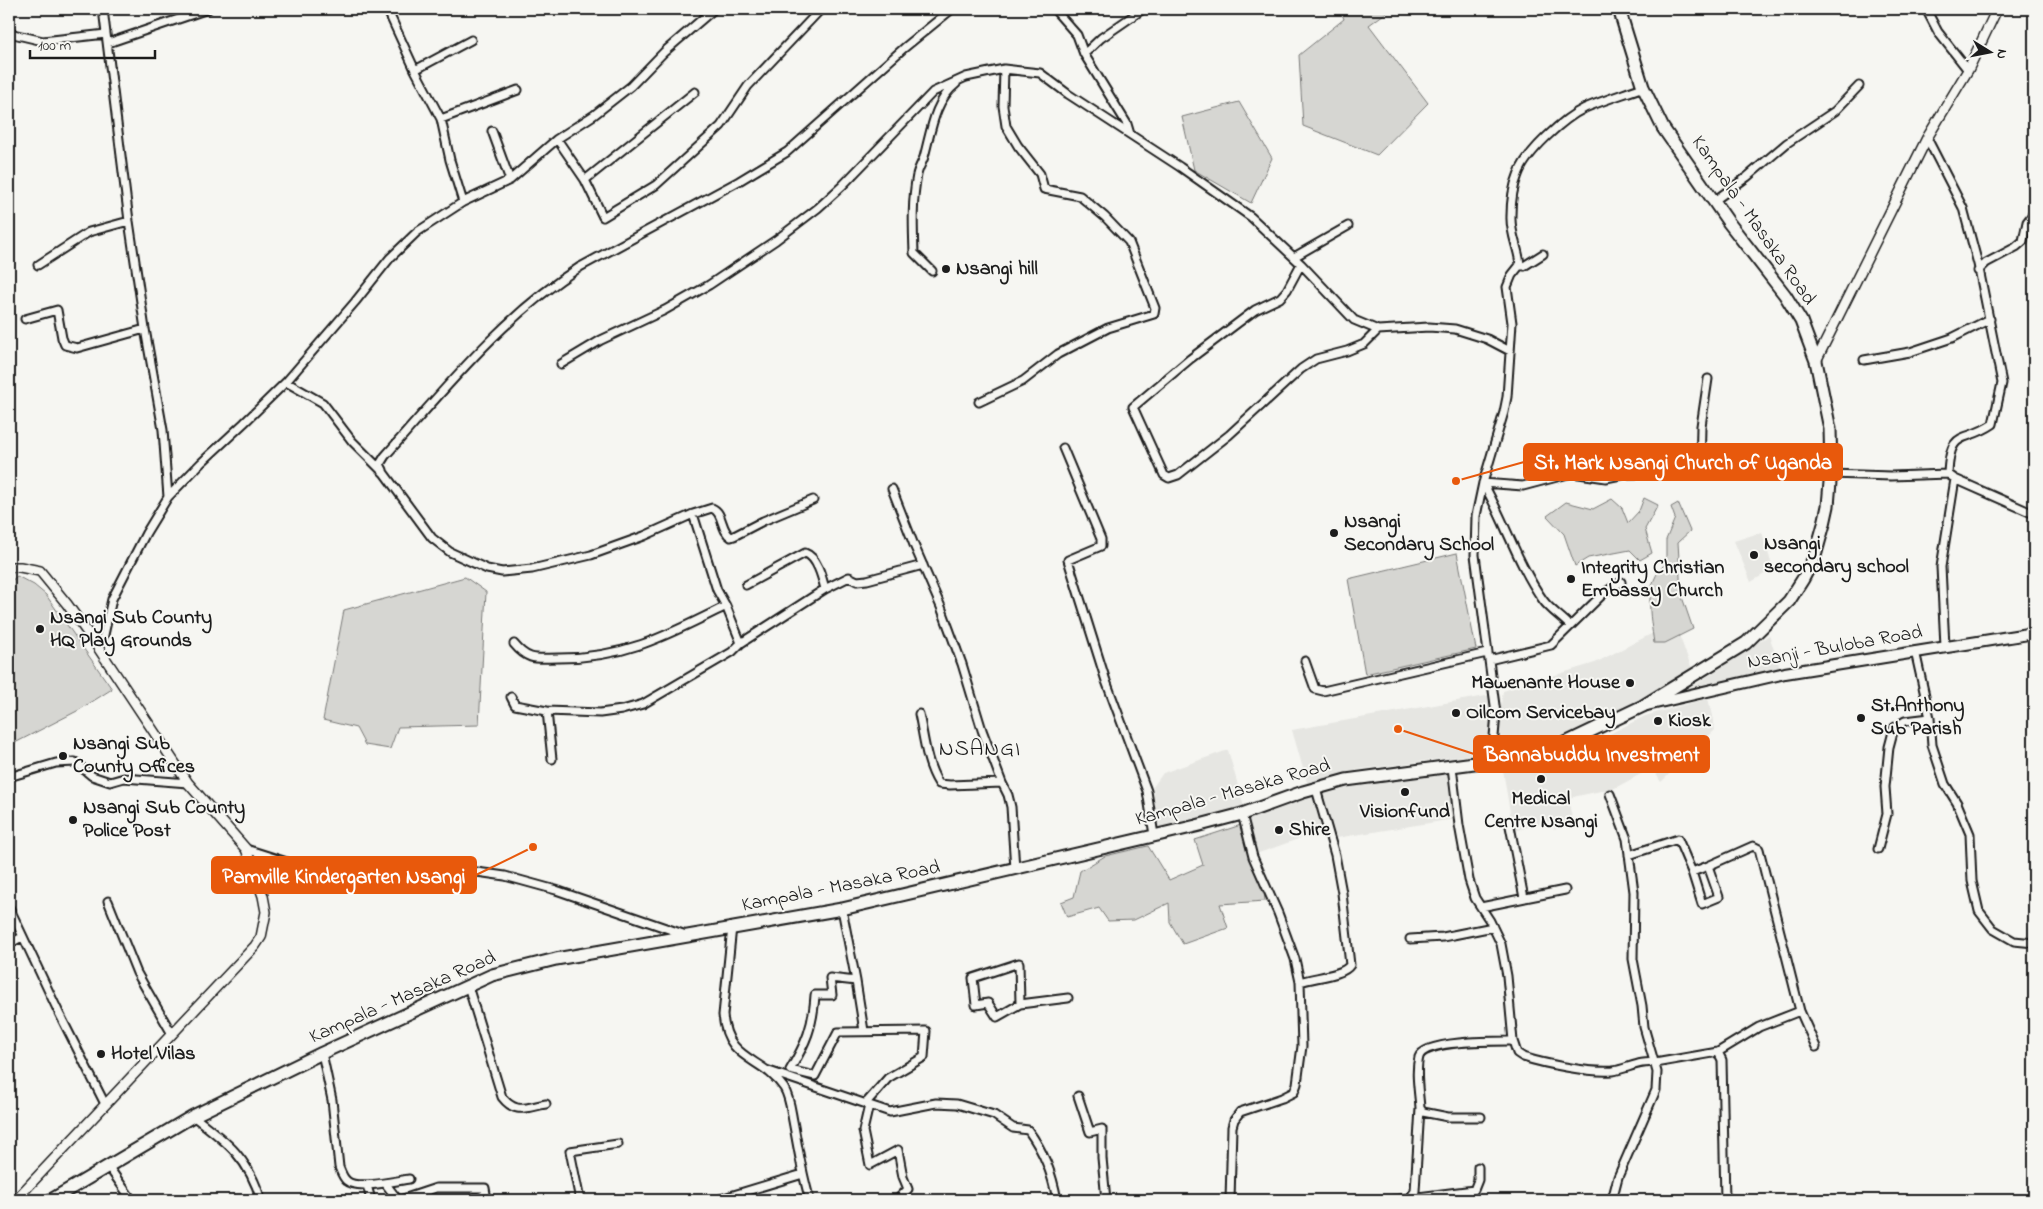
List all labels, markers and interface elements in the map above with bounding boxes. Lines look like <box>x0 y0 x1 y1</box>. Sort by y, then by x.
scale bar <box>30 28 155 60</box>
north arrow <box>1966 28 2016 78</box>
text: 100 m <box>38 35 71 57</box>
text: N <box>1990 48 2012 60</box>
street label: Kampala - Masaka Road <box>1683 130 1823 312</box>
place label: Nsangi hill <box>956 255 1038 285</box>
marker: Nsangi hill <box>940 263 952 275</box>
callout: St. Mark Nsangi Church of Uganda <box>1524 444 1842 480</box>
text: St. Mark Nsangi Church of Uganda <box>1534 449 1832 481</box>
place label: Nsangi Secondary School <box>1344 508 1494 561</box>
marker: Nsangi Secondary School <box>1328 527 1340 539</box>
place label: Nsangi secondary school <box>1764 530 1909 583</box>
marker: Nsangi secondary school <box>1748 549 1760 561</box>
place label: Integrity Christian Embassy Church <box>1581 554 1724 607</box>
marker: Integrity Christian Embassy Church <box>1565 573 1577 585</box>
place label: Nsangi Sub County HQ Play Grounds <box>50 604 212 657</box>
street label: Nsanji - Buloba Road <box>1745 618 1925 678</box>
marker: Nsangi Sub County HQ Play Grounds <box>34 623 46 635</box>
place label: Mawenante House <box>1471 669 1621 698</box>
marker: Mawenante House <box>1624 677 1636 689</box>
place label: St.Anthony Sub Parish <box>1871 692 1964 744</box>
place label: Oilcom Servicebay <box>1466 699 1616 729</box>
marker: Oilcom Servicebay <box>1450 707 1462 719</box>
place label: Kiosk <box>1668 707 1712 736</box>
marker: St.Anthony Sub Parish <box>1855 712 1867 724</box>
marker: Kiosk <box>1652 715 1664 727</box>
place label: Nsangi Sub County Offices <box>73 730 195 783</box>
district label: NSANGI <box>939 734 1021 766</box>
callout: Bannabuddu Investment <box>1474 736 1709 772</box>
text: Bannabuddu Investment <box>1483 741 1701 771</box>
marker: Nsangi Sub County Offices <box>57 750 69 762</box>
street label: Kampala - Masaka Road <box>1132 751 1334 835</box>
marker: Medical Centre Nsangi <box>1535 773 1547 785</box>
place label: Medical Centre Nsangi <box>1484 785 1598 838</box>
marker: Visionfund <box>1399 786 1411 798</box>
place label: Nsangi Sub County Police Post <box>83 794 245 846</box>
place label: Visionfund <box>1359 798 1451 827</box>
marker: Nsangi Sub County Police Post <box>67 814 79 826</box>
place label: Shire <box>1289 816 1331 845</box>
marker: Shire <box>1273 824 1285 836</box>
street label: Kampala - Masaka Road <box>739 854 943 920</box>
callout: Pamville Kindergarten Nsangi <box>212 857 476 893</box>
text: Pamville Kindergarten Nsangi <box>222 863 466 895</box>
street label: Kampala - Masaka Road <box>305 944 501 1052</box>
place label: Hotel Vilas <box>111 1040 195 1069</box>
marker: Hotel Vilas <box>95 1048 107 1060</box>

